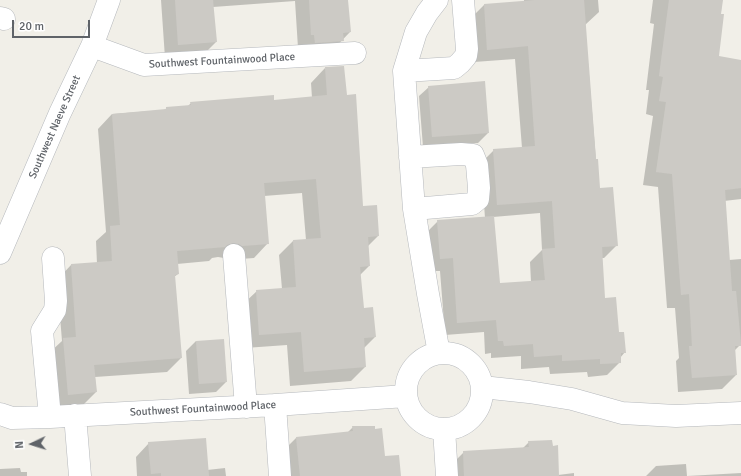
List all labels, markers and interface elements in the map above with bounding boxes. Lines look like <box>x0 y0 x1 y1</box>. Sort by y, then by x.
scale bar <box>14 12 92 38</box>
text: 20 m <box>19 19 44 34</box>
street label: Southwest Fountainwood Place <box>149 51 295 71</box>
street label: Southwest Naeve Street <box>26 73 84 181</box>
street label: Southwest Fountainwood Place <box>130 399 276 419</box>
north arrow <box>12 424 52 464</box>
text: N <box>13 441 26 449</box>

